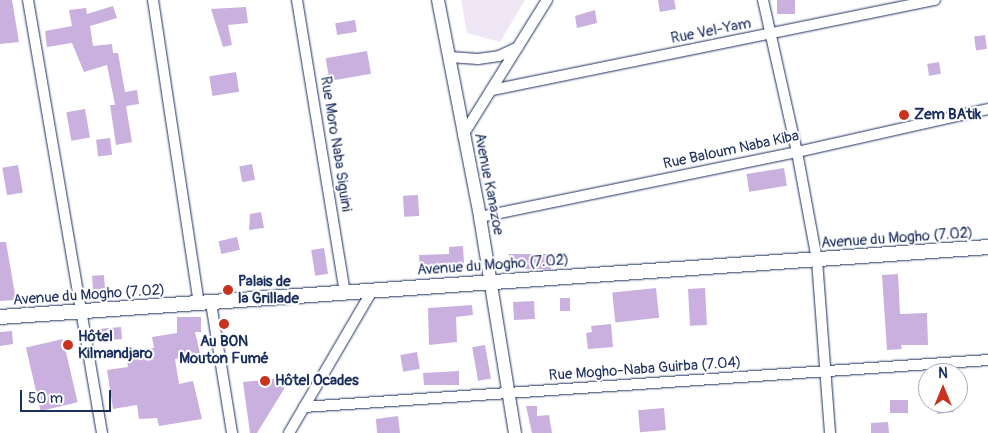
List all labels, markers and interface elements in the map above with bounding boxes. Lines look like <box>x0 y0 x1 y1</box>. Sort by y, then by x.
street label: Rue Vel-Yam <box>669 14 753 48</box>
street label: Rue Moro Naba Siguini <box>316 75 356 213</box>
place label: Zem BAtik <box>914 106 981 124</box>
marker: Zem BAtik <box>898 109 910 121</box>
street label: Rue Baloum Naba Kiba <box>661 127 801 173</box>
street label: Avenue Kanazoe <box>470 131 508 237</box>
street label: Avenue du Mogho (7.02) <box>820 224 974 252</box>
street label: Avenue du Mogho (7.02) <box>416 251 570 279</box>
place label: Palais de la Grillade <box>238 272 299 307</box>
street label: Avenue du Mogho (7.02) <box>12 281 166 309</box>
marker: Palais de la Grillade <box>222 284 234 296</box>
marker: Au BON Mouton Fumé <box>218 318 230 330</box>
place label: Hôtel Kilmandjaro <box>78 327 153 362</box>
place label: Au BON Mouton Fumé <box>179 332 269 367</box>
marker: Hôtel Kilmandjaro <box>62 339 74 351</box>
street label: Rue Mogho-Naba Guirba (7.04) <box>548 353 742 385</box>
north arrow <box>918 363 968 413</box>
text: N <box>938 365 948 382</box>
place label: Hôtel Ocades <box>275 372 359 390</box>
marker: Hôtel Ocades <box>259 375 271 387</box>
scale bar <box>22 380 114 412</box>
text: 50 m <box>28 389 63 408</box>

